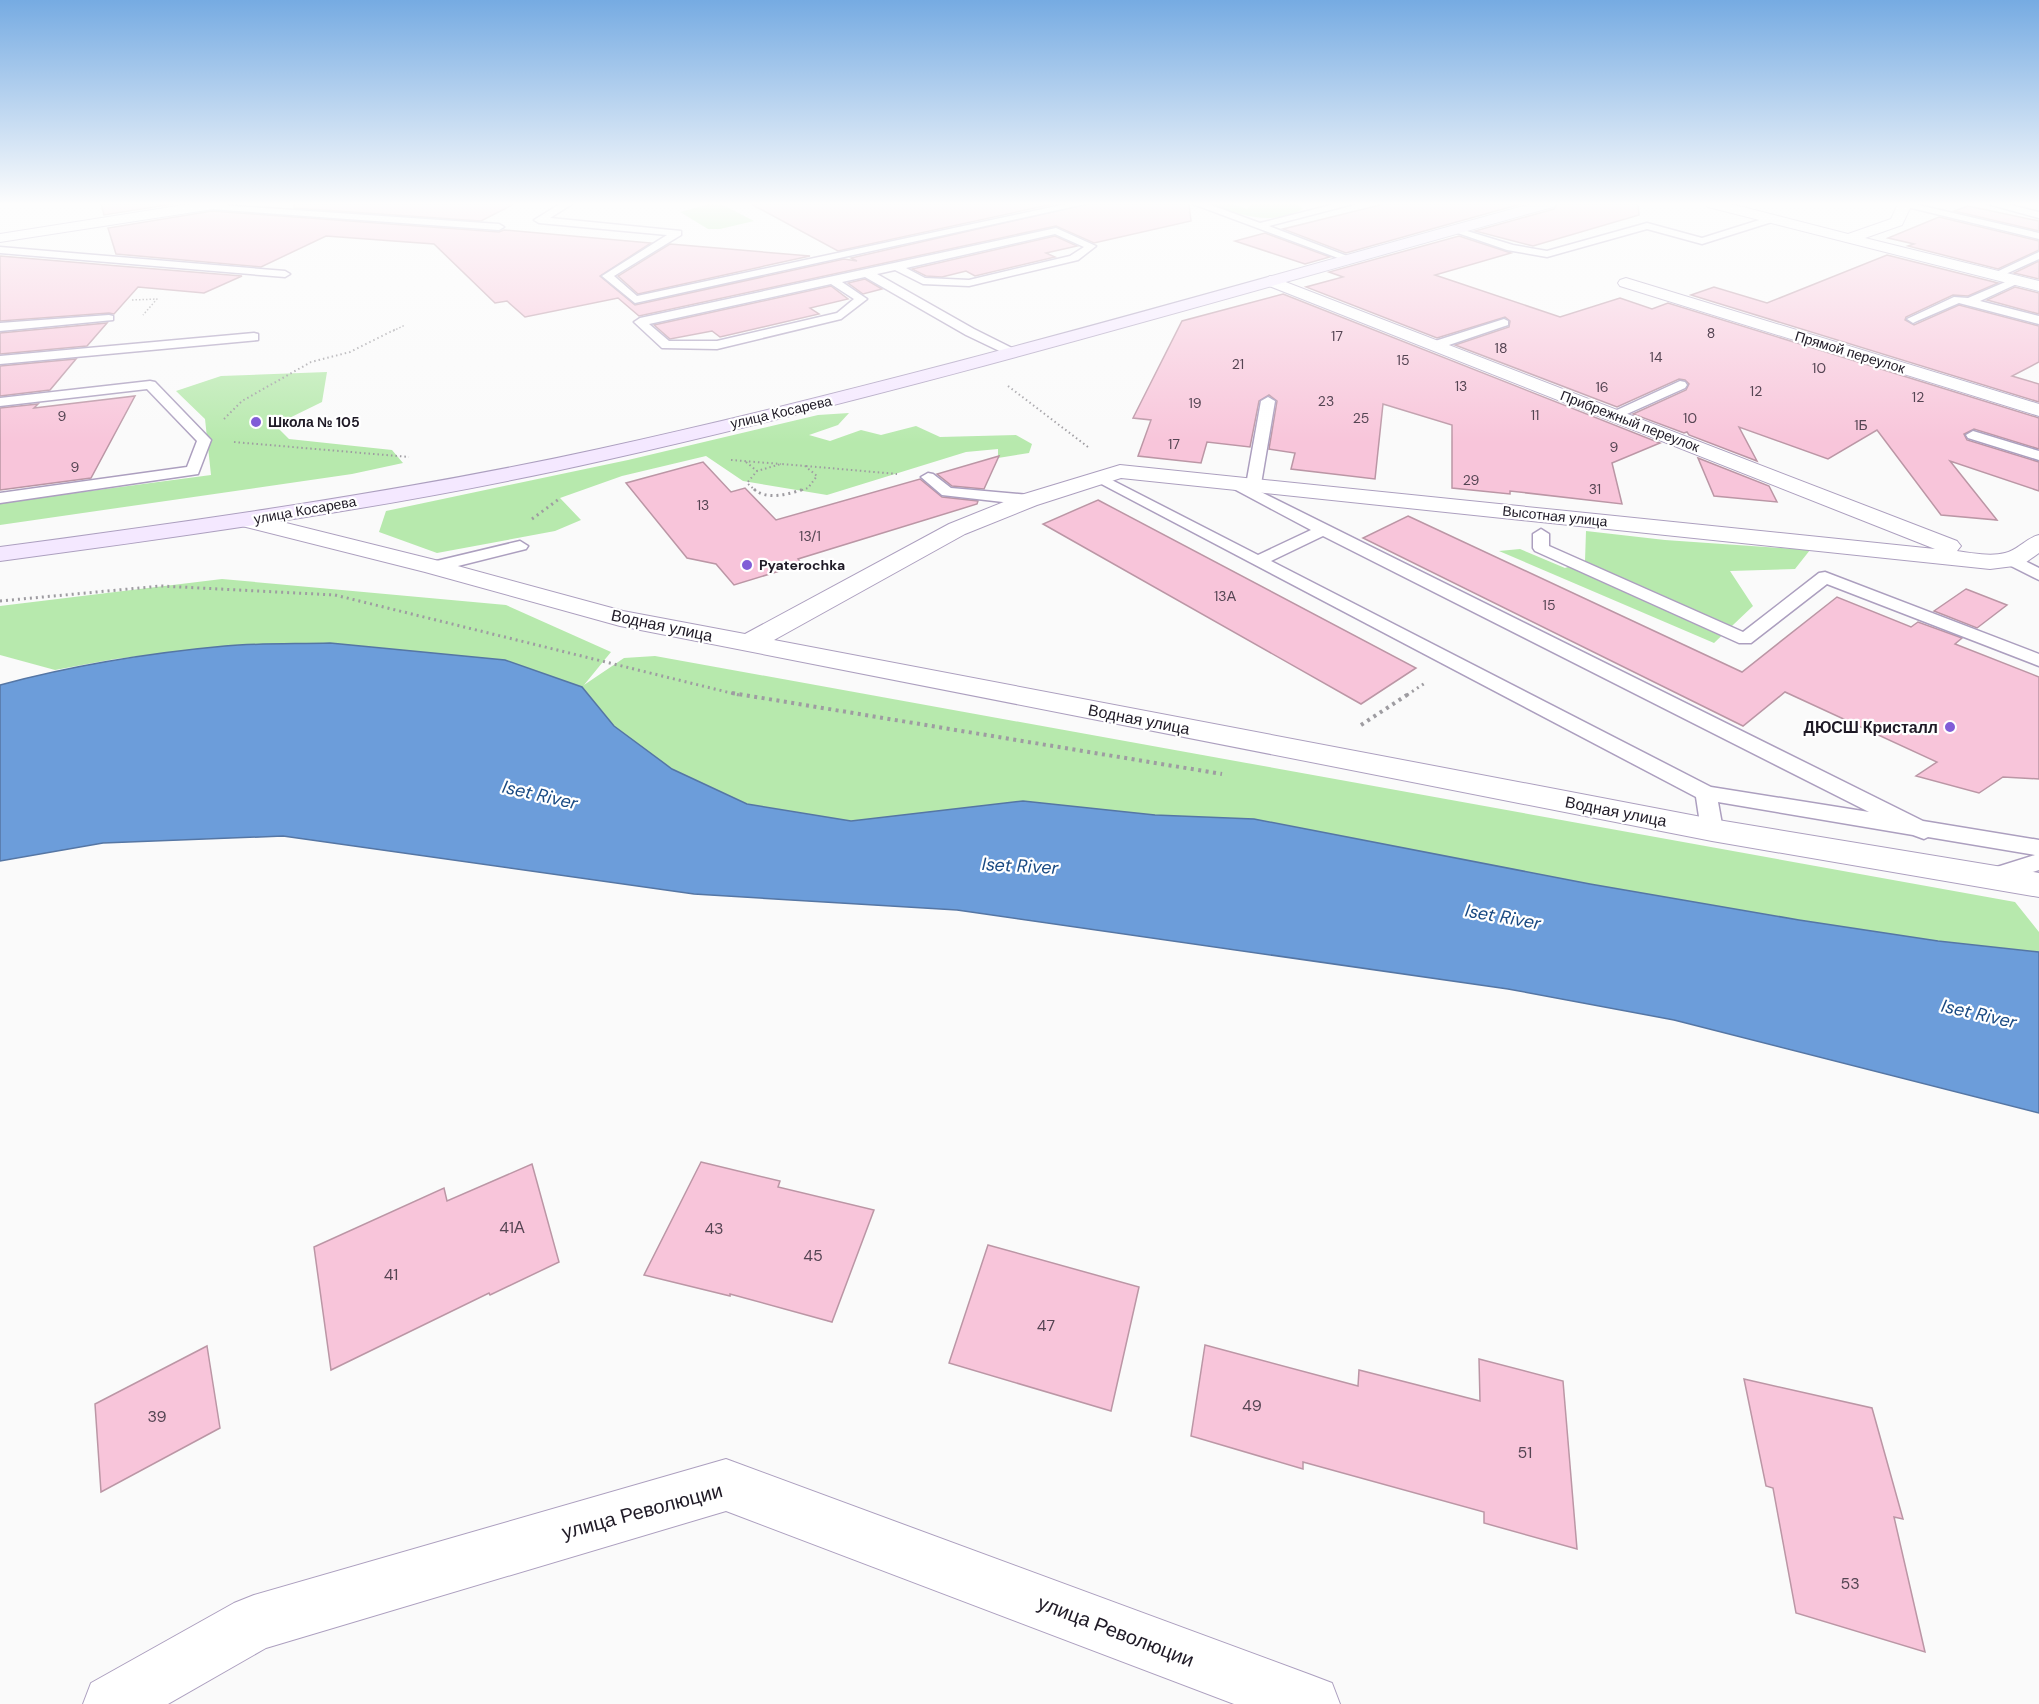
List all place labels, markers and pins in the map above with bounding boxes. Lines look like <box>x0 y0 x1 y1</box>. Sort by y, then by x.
place label: Школа № 105 <box>268 413 360 431</box>
marker: Школа № 105 <box>249 415 263 429</box>
place label: Pyaterochka <box>759 556 845 574</box>
marker: Pyaterochka <box>740 558 754 572</box>
place label: ДЮСШ Кристалл <box>1804 717 1938 738</box>
marker: ДЮСШ Кристалл <box>1943 720 1957 734</box>

